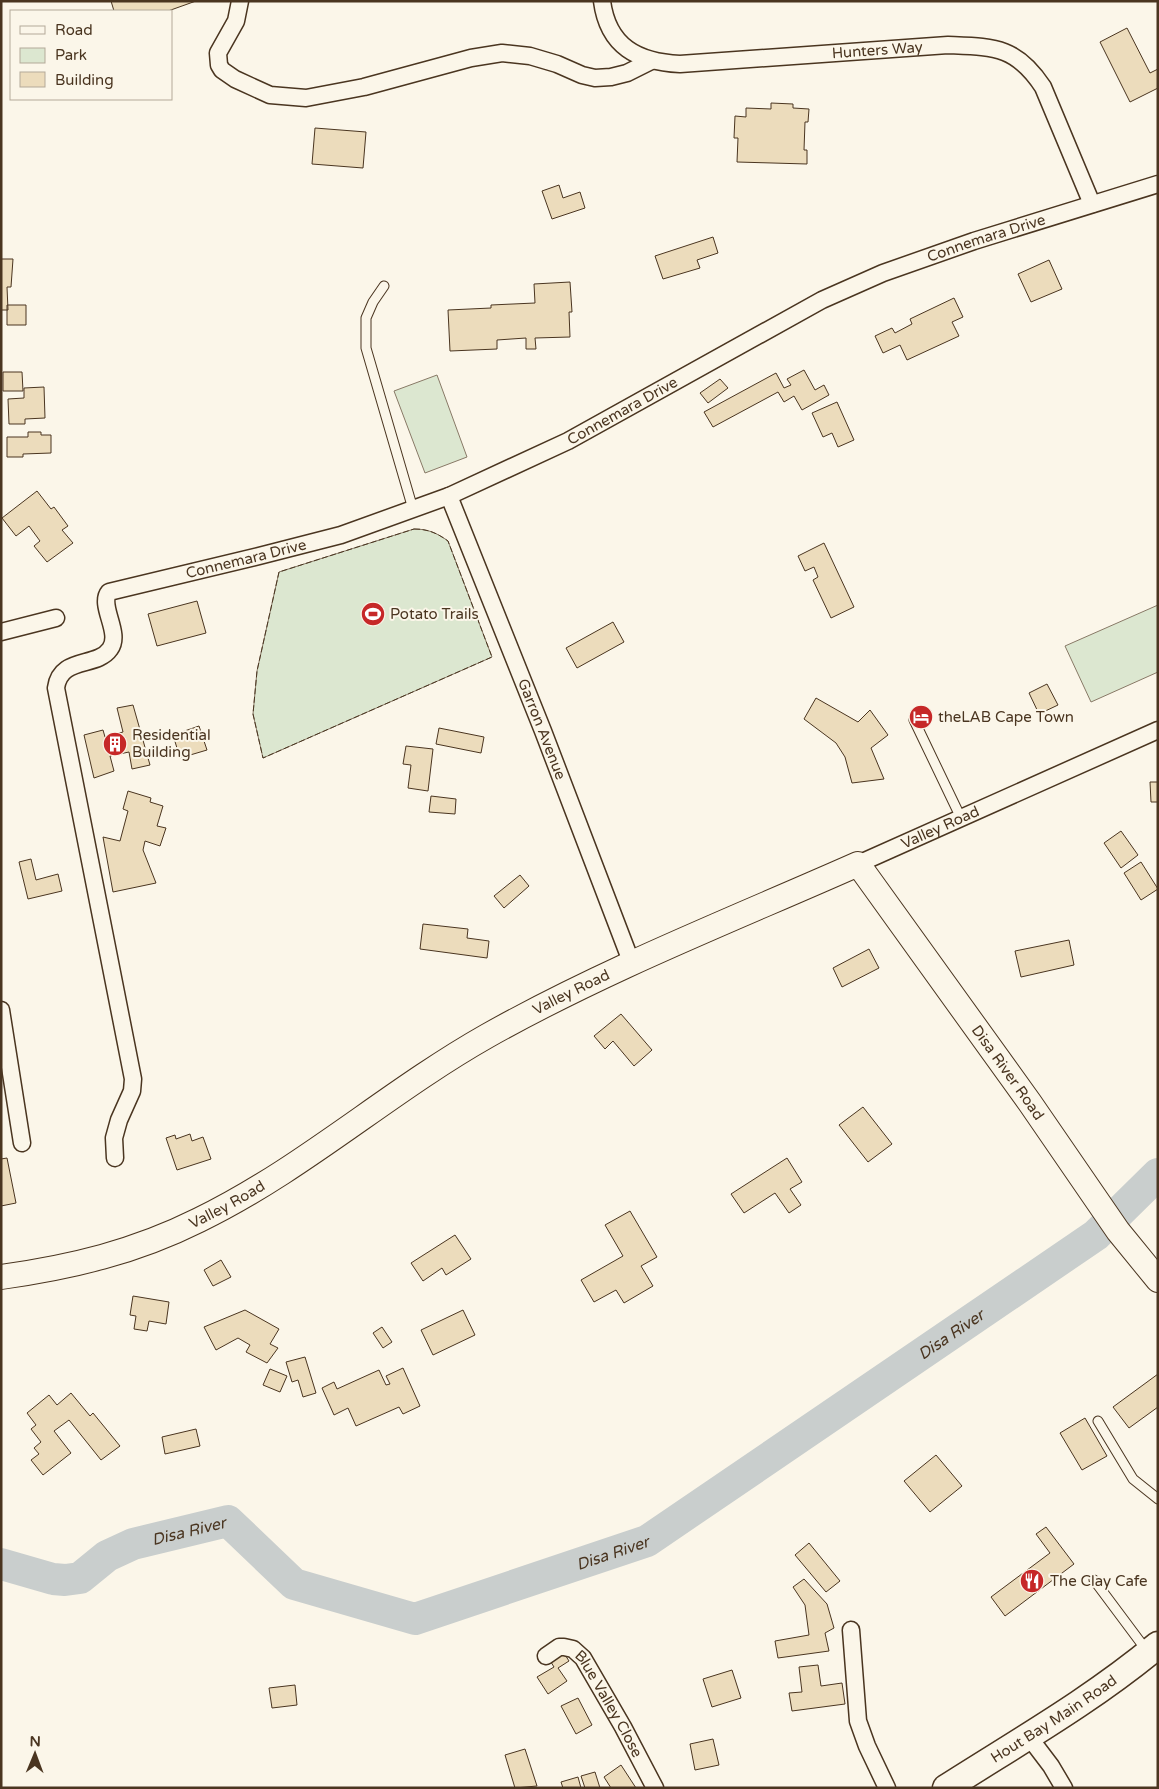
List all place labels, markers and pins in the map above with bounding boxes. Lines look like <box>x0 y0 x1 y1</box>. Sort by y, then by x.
sports icon: Potato Trails <box>360 601 386 627</box>
place label: Potato Trails <box>390 605 479 623</box>
hotel icon: theLAB Cape Town <box>908 704 934 730</box>
place label: theLAB Cape Town <box>938 708 1074 726</box>
place label: Residential Building <box>132 726 211 761</box>
building icon: Residential Building <box>102 731 128 757</box>
restaurant icon: The Clay Cafe <box>1019 1568 1045 1594</box>
place label: The Clay Cafe <box>1050 1572 1147 1590</box>

